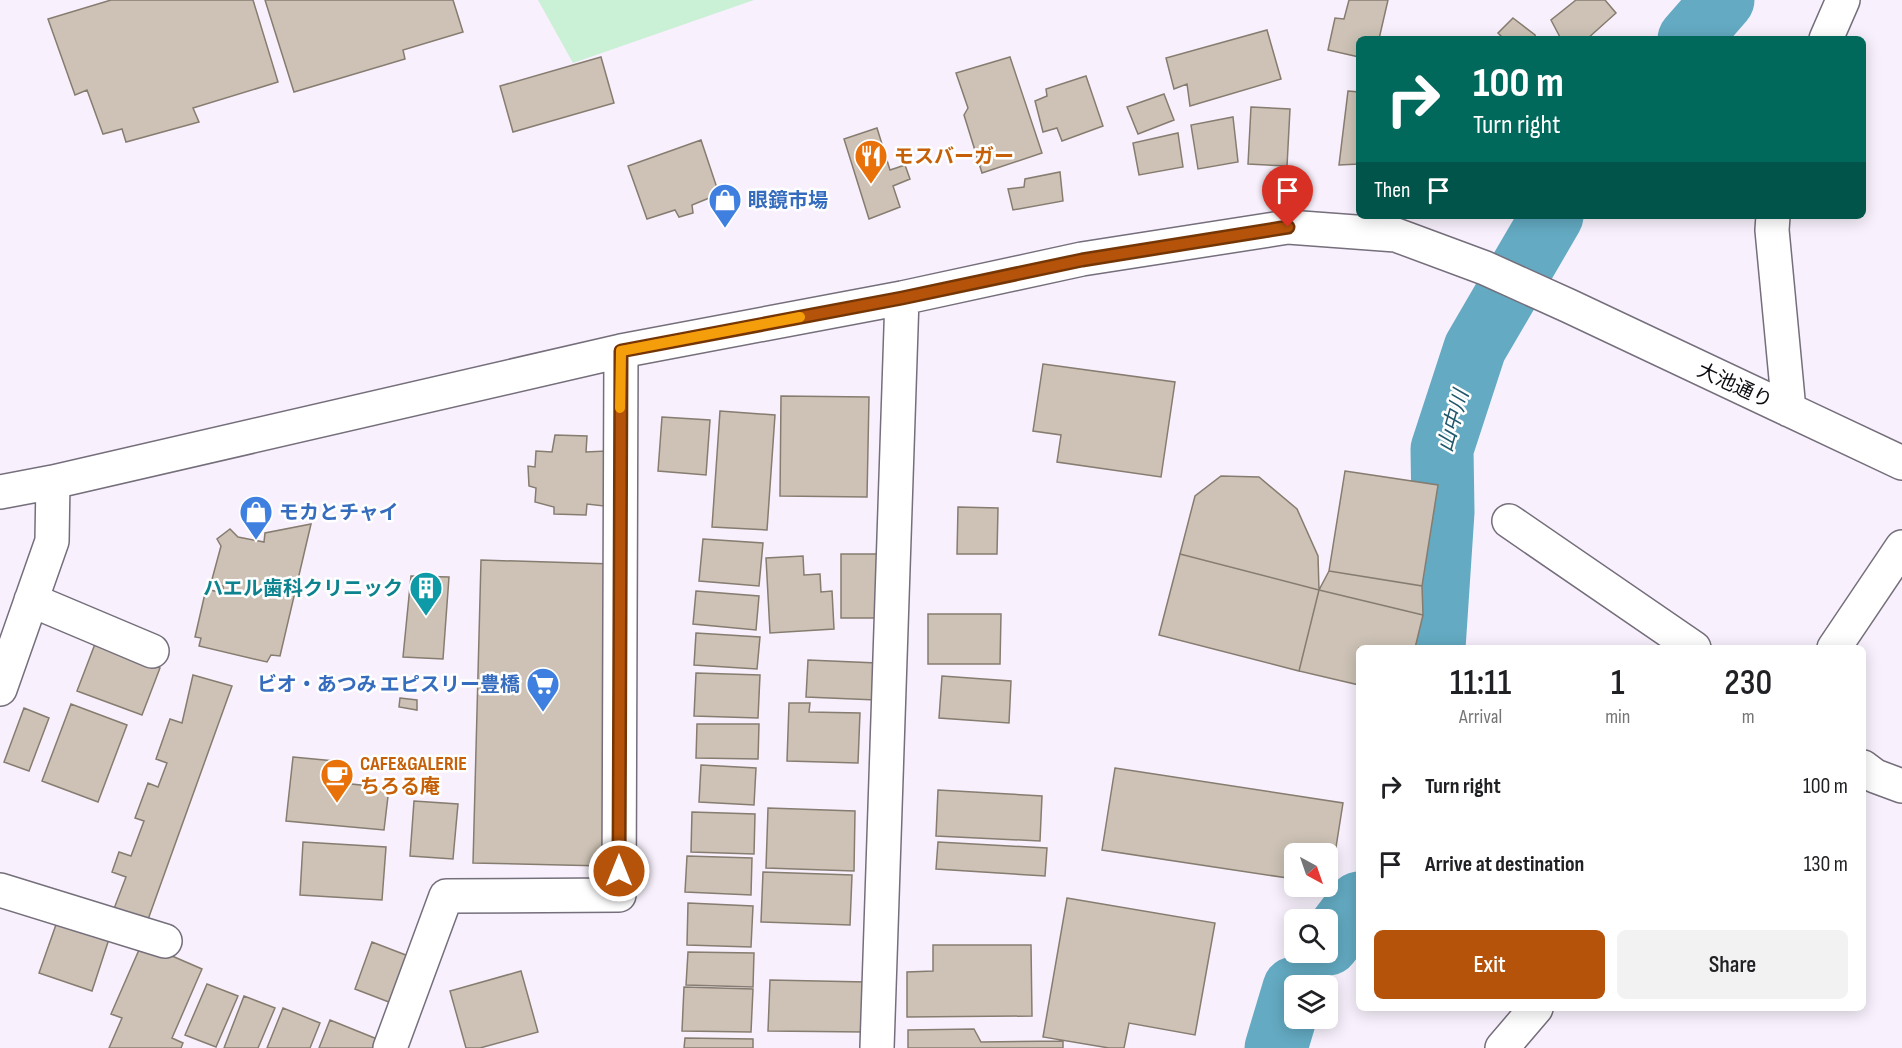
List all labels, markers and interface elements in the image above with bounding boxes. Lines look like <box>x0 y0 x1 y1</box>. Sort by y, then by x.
text: 100 m <box>1473 58 1564 109</box>
icon: right <box>1374 60 1452 138</box>
text: Turn right <box>1473 109 1560 141</box>
restaurant icon: モスバーガー <box>853 138 889 185</box>
place label: モスバーガー <box>894 145 1014 169</box>
pin <box>1262 165 1313 227</box>
icon: arrive <box>1271 174 1304 207</box>
icon: arrive <box>1422 174 1455 207</box>
text: Then <box>1374 177 1410 204</box>
shop icon: 眼鏡市場 <box>707 182 743 229</box>
place label: 眼鏡市場 <box>748 189 828 213</box>
street label: 大池通り <box>1693 358 1776 414</box>
water label: 山中川 <box>1433 385 1475 455</box>
shop icon: モカとチャイ <box>238 494 274 541</box>
place label: モカとチャイ <box>279 501 399 525</box>
building icon: ハエル歯科クリニック <box>408 570 444 617</box>
place label: ハエル歯科クリニック <box>203 577 403 601</box>
text: 11:11 <box>1450 662 1511 705</box>
text: 1 <box>1611 662 1625 705</box>
text: 230 <box>1724 662 1772 705</box>
supermarket icon: ビオ・あつみ エピスリー豊橋 <box>525 666 561 713</box>
place label: ビオ・あつみ エピスリー豊橋 <box>257 673 520 697</box>
text: Arrival <box>1459 705 1502 729</box>
text: min <box>1605 705 1630 729</box>
text: m <box>1742 705 1755 729</box>
place label: CAFE&GALERIE ちろる庵 <box>360 752 467 799</box>
cafe icon: CAFE&GALERIE ちろる庵 <box>319 757 355 804</box>
icon: right <box>1374 770 1407 803</box>
text: Turn right <box>1425 773 1501 800</box>
text: 100 m <box>1803 773 1848 800</box>
position arrow <box>587 839 651 903</box>
north arrow <box>1284 843 1338 897</box>
map controls <box>1284 843 1338 1029</box>
icon: arrive <box>1374 848 1407 881</box>
text: Arrive at destination <box>1425 851 1584 878</box>
text: 130 m <box>1804 851 1848 878</box>
button: search <box>1284 909 1338 963</box>
button: Exit <box>1374 930 1605 999</box>
button: Share <box>1617 930 1848 999</box>
button: layers <box>1284 975 1338 1029</box>

